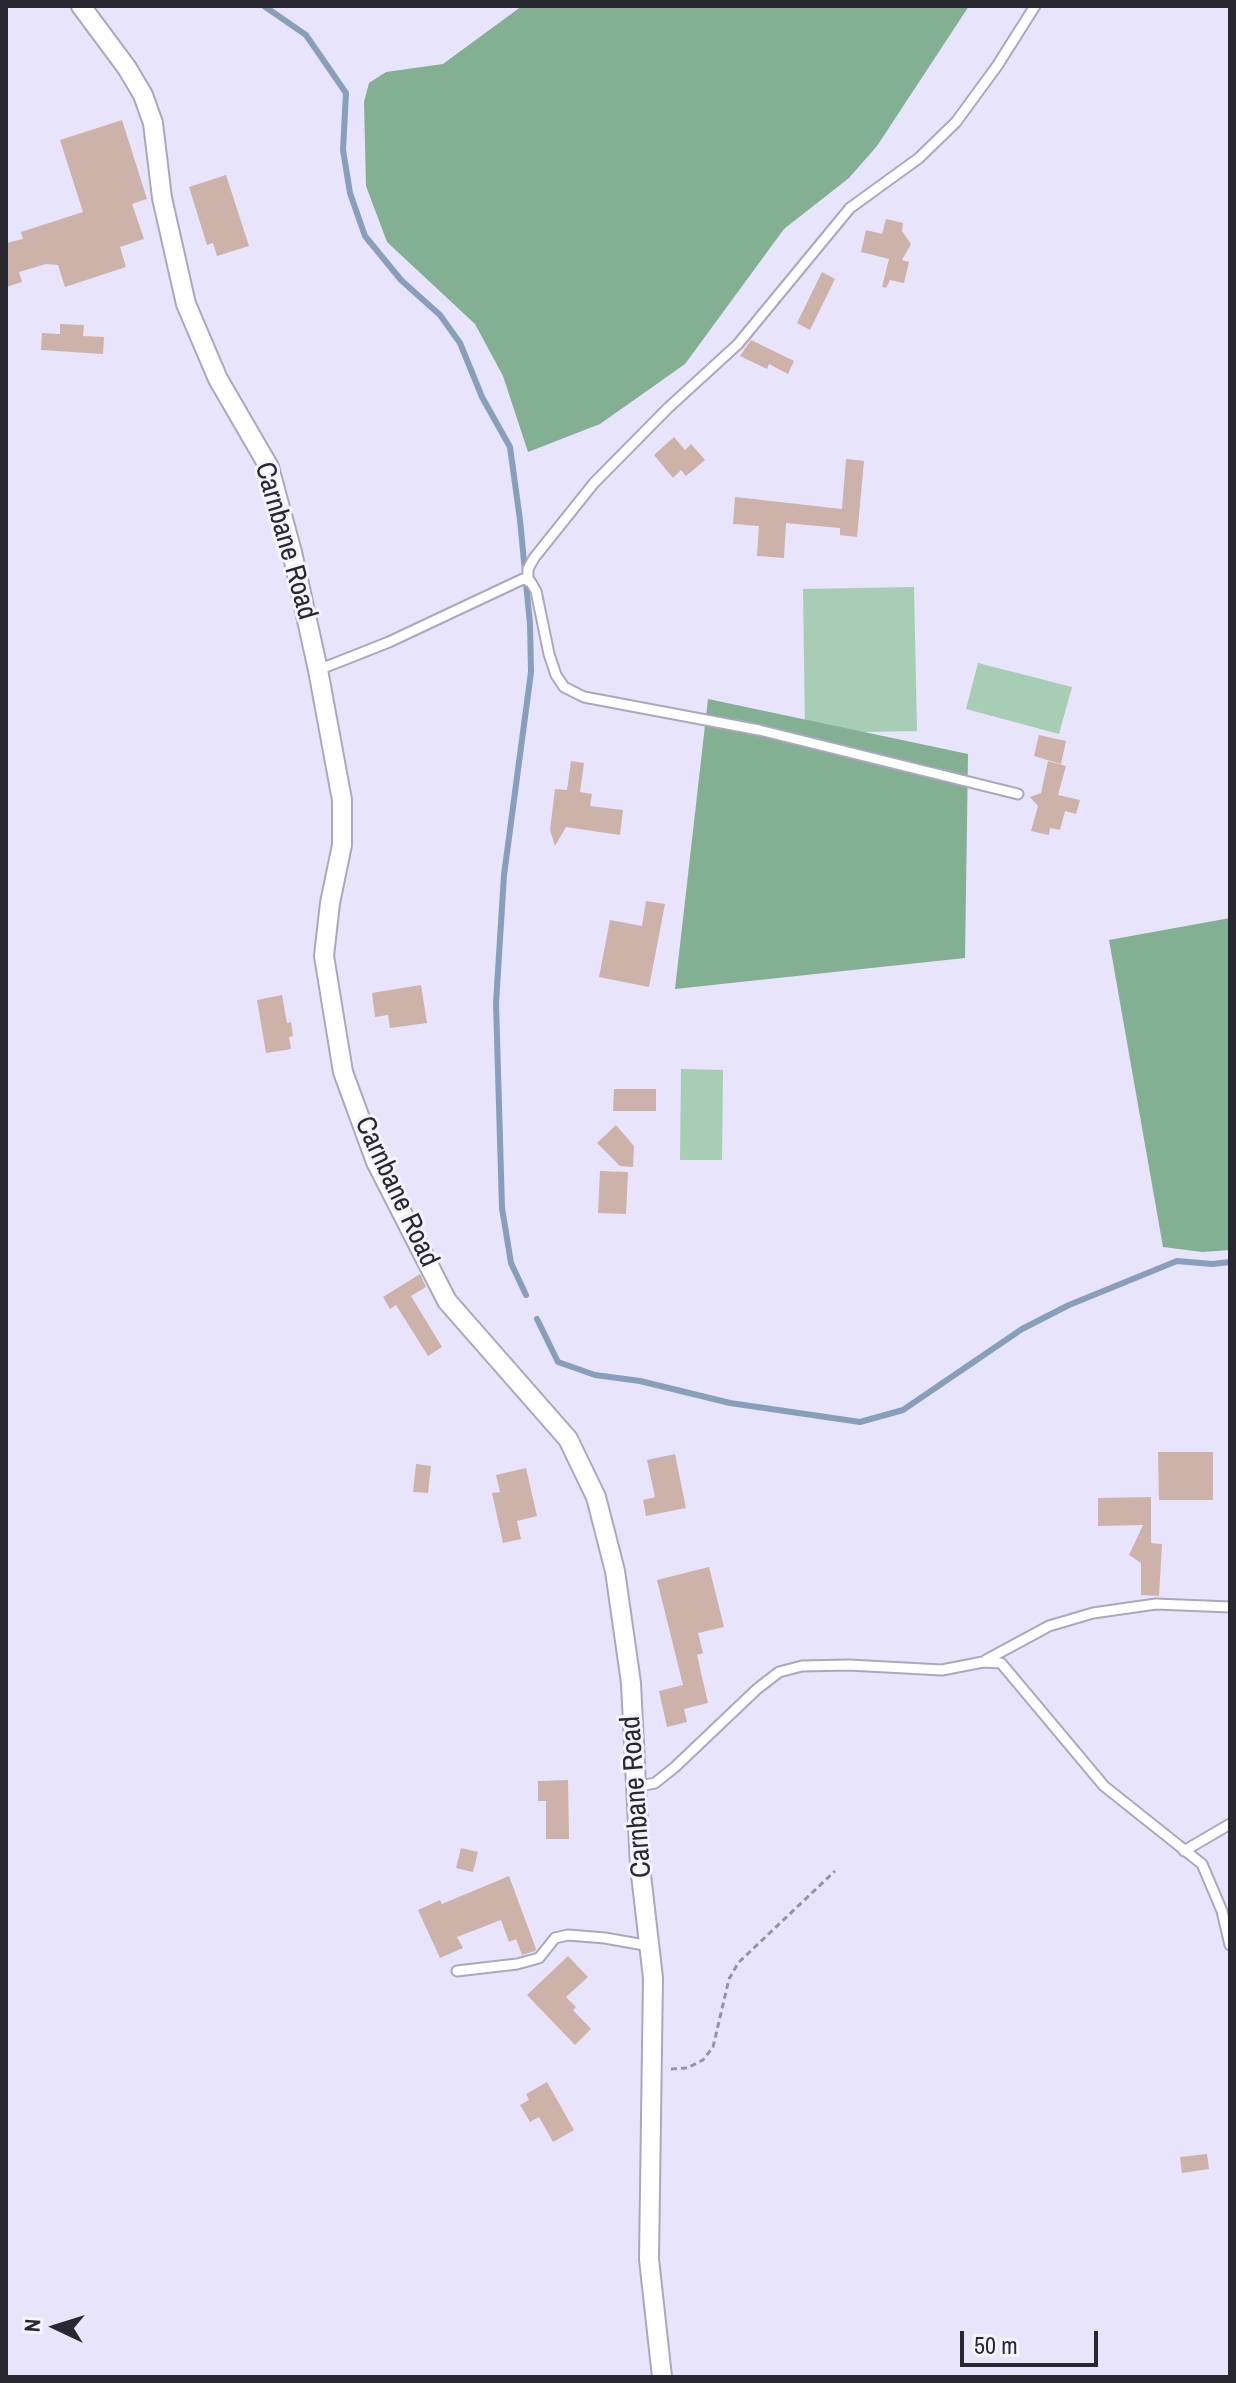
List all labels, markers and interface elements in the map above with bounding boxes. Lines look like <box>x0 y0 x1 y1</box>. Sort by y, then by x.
street label: Carnbane Road <box>247 458 323 624</box>
street label: Carnbane Road <box>347 1111 445 1273</box>
street label: Carnbane Road <box>615 1715 659 1879</box>
north arrow <box>16 2287 96 2367</box>
scale bar <box>964 2315 1102 2365</box>
text: N <box>17 2318 47 2333</box>
text: 50 m <box>974 2329 1018 2361</box>

